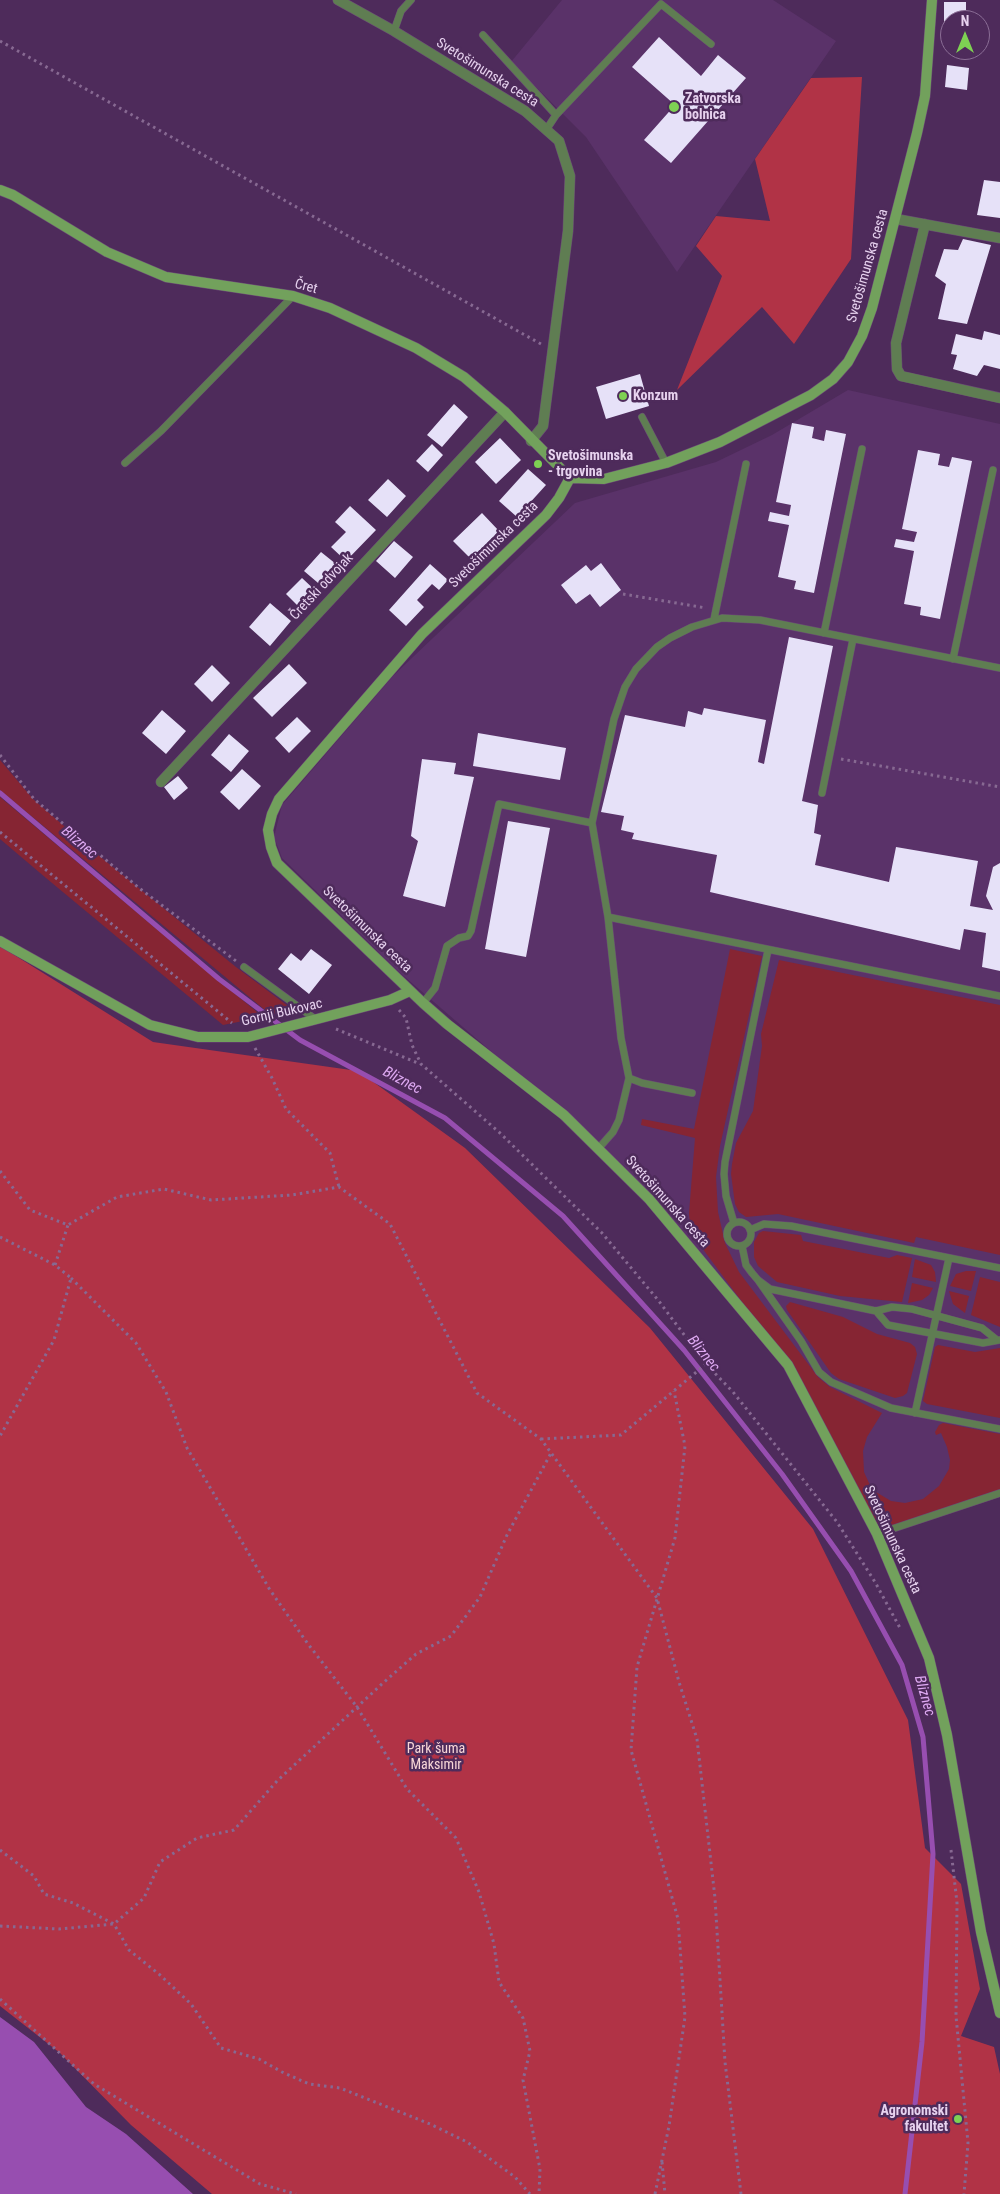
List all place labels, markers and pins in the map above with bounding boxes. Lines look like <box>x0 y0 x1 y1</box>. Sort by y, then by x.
place label: Zatvorska bolnica <box>685 91 741 124</box>
marker: Zatvorska bolnica <box>667 100 681 114</box>
place label: Konzum <box>633 388 678 404</box>
marker: Konzum <box>617 390 629 402</box>
place label: Svetošimunska - trgovina <box>548 448 633 481</box>
marker: Svetošimunska - trgovina <box>532 458 544 470</box>
place label: Agronomski fakultet <box>880 2103 948 2136</box>
marker: Agronomski fakultet <box>952 2113 964 2125</box>

